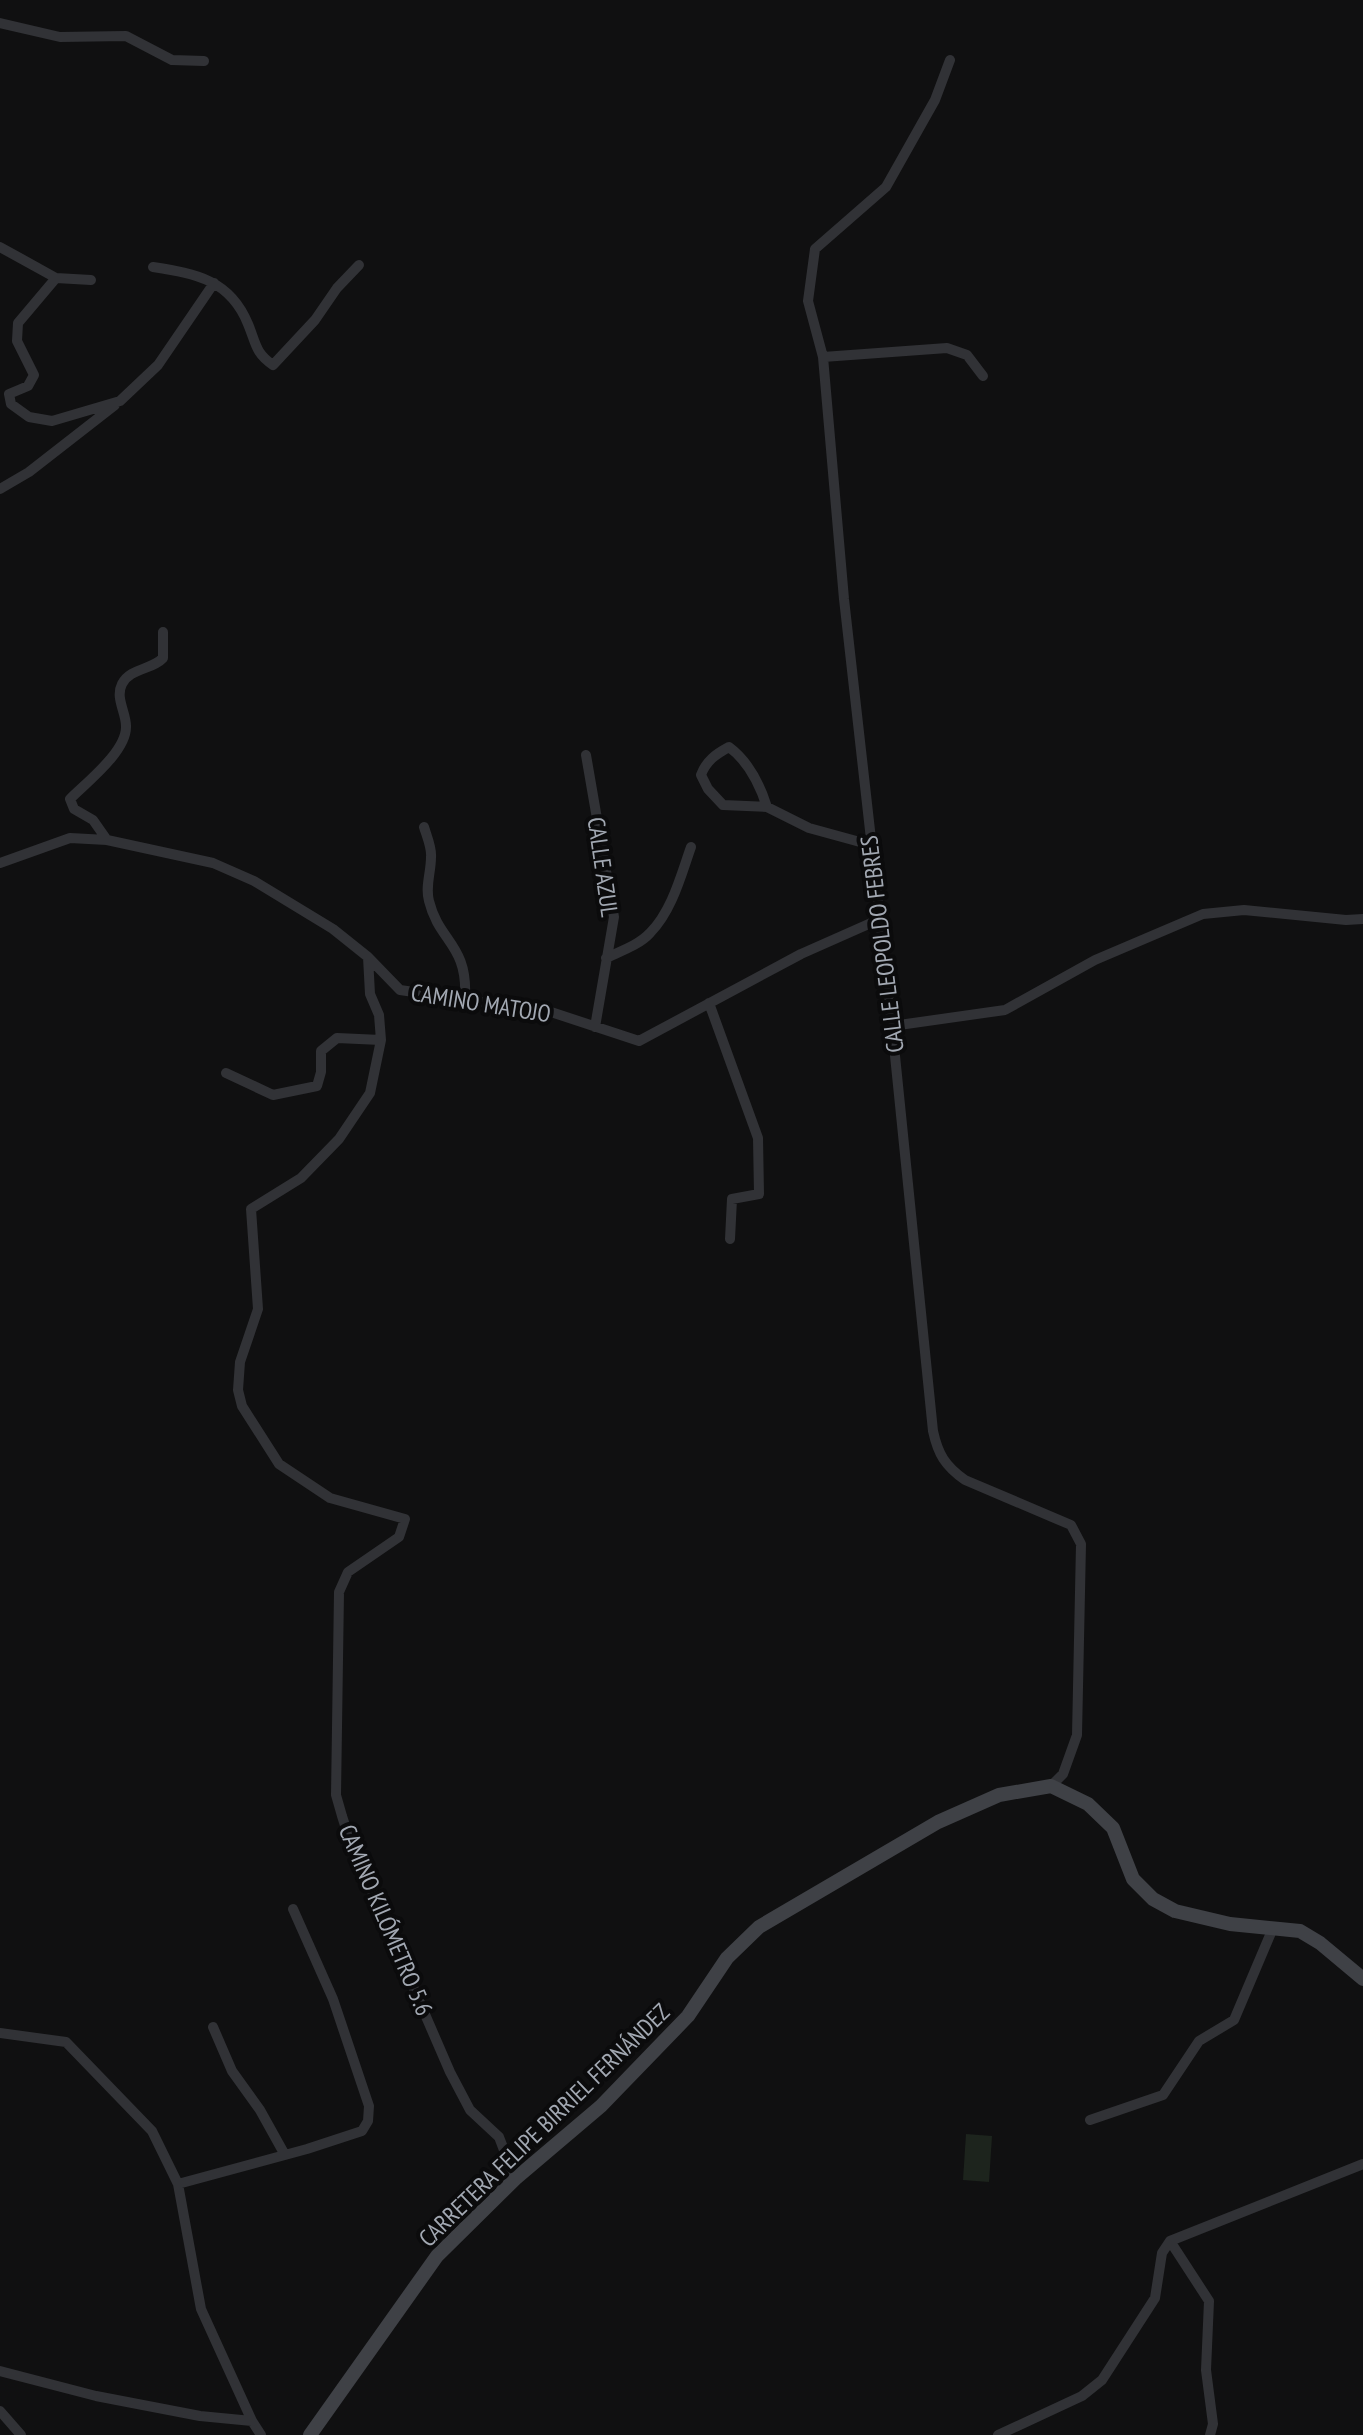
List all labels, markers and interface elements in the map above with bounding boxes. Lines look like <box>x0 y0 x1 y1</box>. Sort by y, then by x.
street label: CALLE AZUL <box>581 815 625 919</box>
street label: CALLE LEOPOLDO FEBRES <box>853 834 911 1054</box>
street label: CAMINO MATOJO <box>409 977 553 1029</box>
street label: CAMINO KILÓMETRO 5.6 <box>332 1820 440 2020</box>
street label: CARRETERA FELIPE BIRRIEL FERNÁNDEZ <box>412 1997 676 2253</box>

